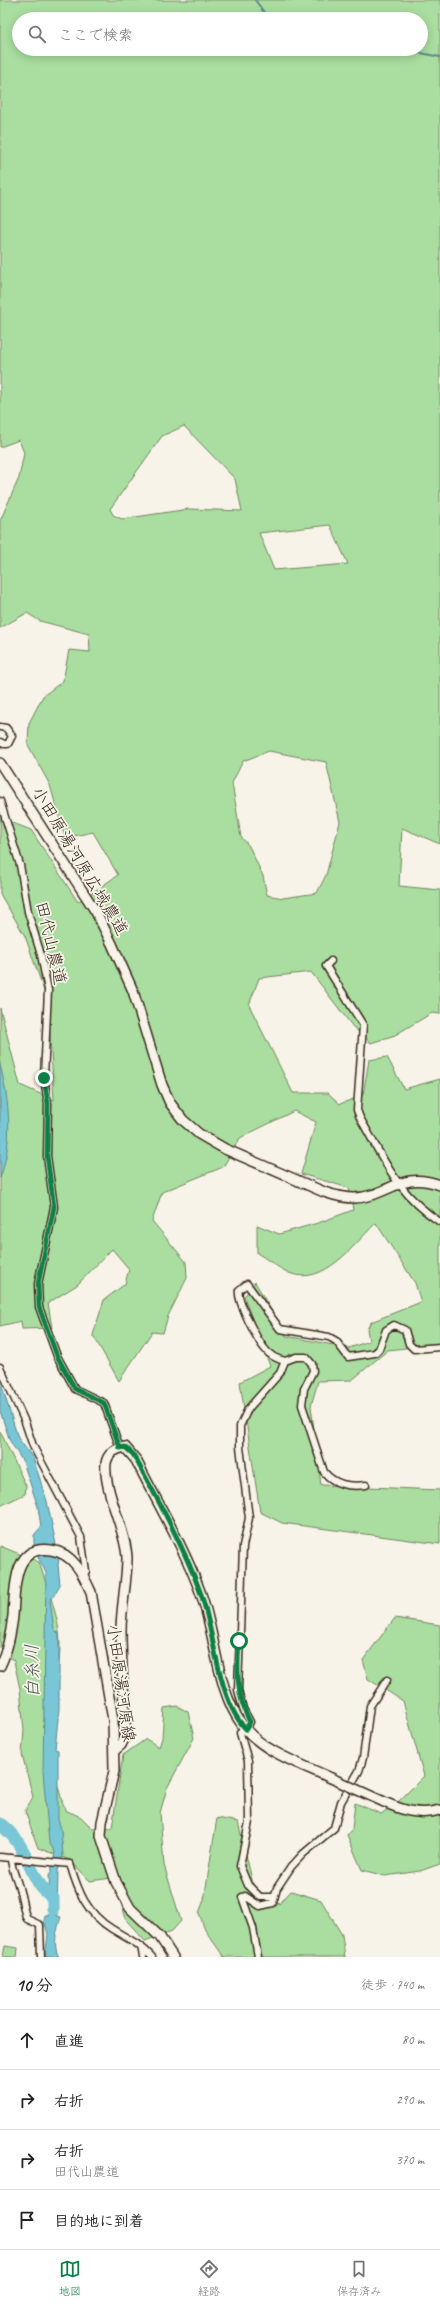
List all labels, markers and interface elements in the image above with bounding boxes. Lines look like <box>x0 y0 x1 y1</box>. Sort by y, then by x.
search box <box>12 12 428 56</box>
icon: search <box>26 23 48 45</box>
text: ここで検索 <box>58 26 133 45</box>
street label: 小田原湯河原広域農道 <box>27 783 133 939</box>
street label: 田代山農道 <box>31 899 71 987</box>
route end <box>35 1069 53 1087</box>
street label: 小田原湯河原線 <box>102 1623 140 1743</box>
route start <box>230 1632 248 1650</box>
water label: 白糸川 <box>21 1644 43 1698</box>
text: 10 分 <box>16 1975 52 1996</box>
text: 徒歩 · 740 m <box>361 1977 424 1993</box>
icon: ahead <box>16 2029 38 2051</box>
text: 直進 <box>54 2032 84 2051</box>
text: 80 m <box>402 2032 424 2048</box>
icon: right <box>16 2089 38 2111</box>
text: 右折 <box>54 2092 84 2111</box>
text: 290 m <box>396 2092 424 2108</box>
text: 右折 <box>54 2142 84 2161</box>
icon: right <box>16 2149 38 2171</box>
text: 370 m <box>396 2152 424 2168</box>
text: 田代山農道 <box>54 2164 119 2180</box>
icon: arrive <box>16 2209 38 2231</box>
text: 目的地に到着 <box>54 2212 144 2231</box>
tab: 地図 <box>59 2258 81 2298</box>
tab: 経路 <box>198 2258 220 2298</box>
tab: 保存済み <box>337 2258 381 2298</box>

